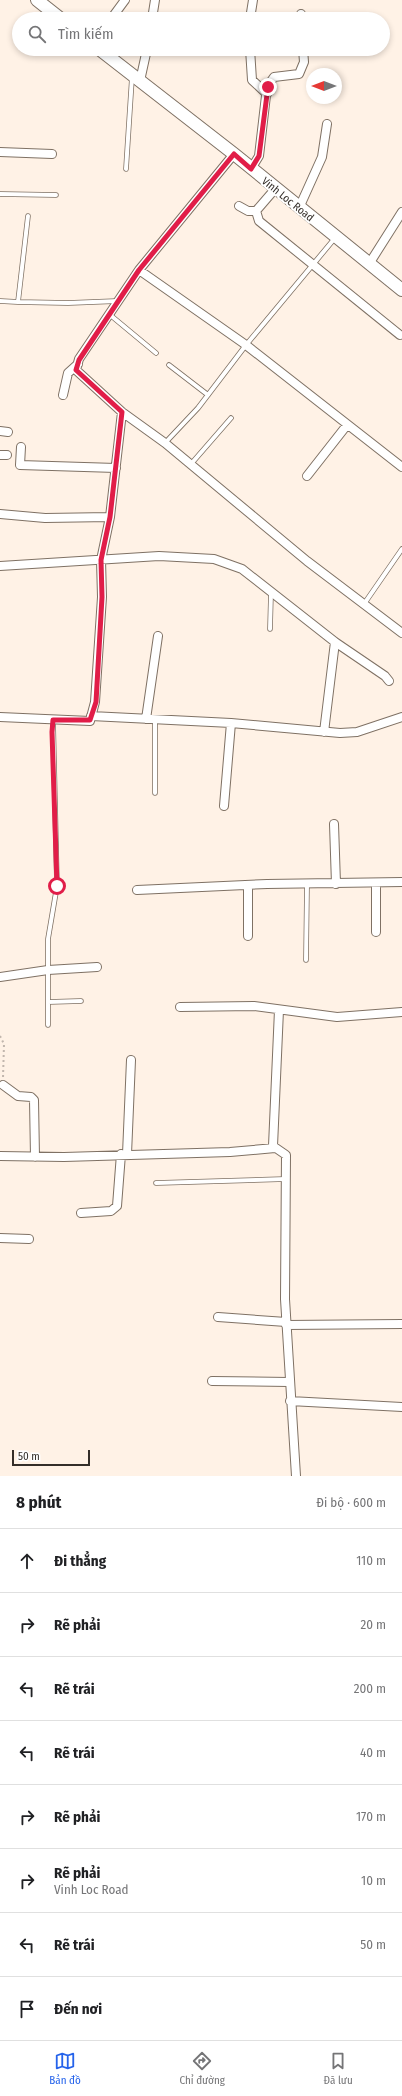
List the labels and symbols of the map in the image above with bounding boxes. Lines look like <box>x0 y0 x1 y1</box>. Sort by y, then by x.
north arrow <box>306 68 342 104</box>
route end <box>259 78 277 96</box>
street label: Vinh Loc Road <box>259 174 316 224</box>
route start <box>48 877 66 895</box>
scale bar <box>12 1448 90 1467</box>

